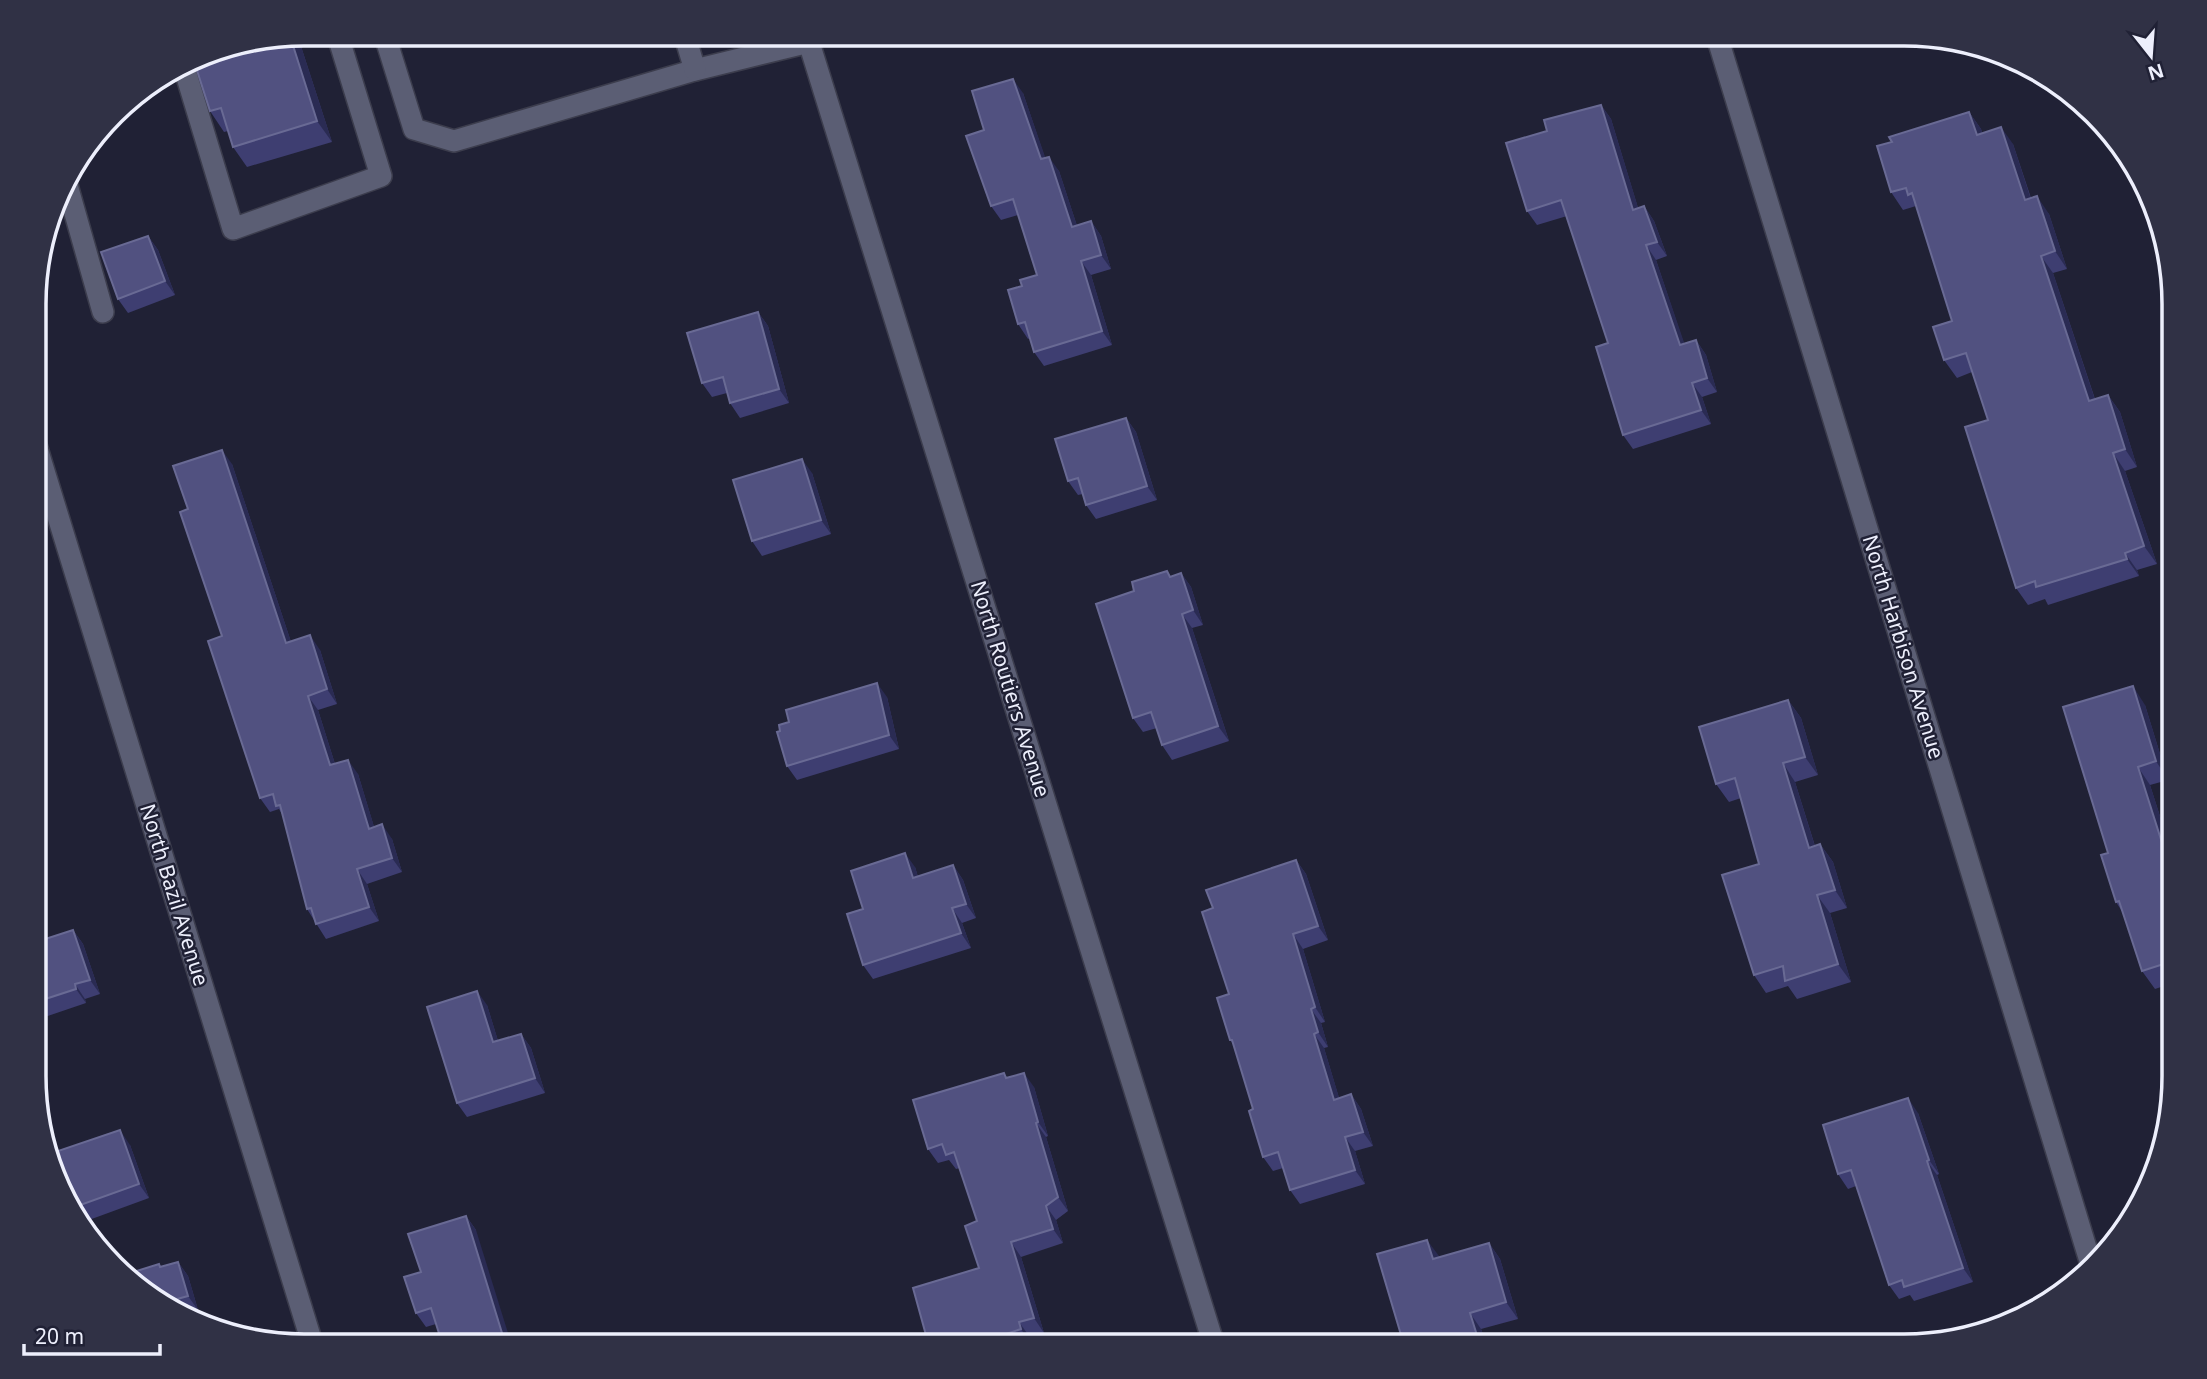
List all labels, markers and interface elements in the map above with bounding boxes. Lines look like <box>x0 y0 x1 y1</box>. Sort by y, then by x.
north arrow <box>2116 21 2186 91</box>
text: N <box>2145 58 2167 87</box>
street label: North Harbison Avenue <box>1857 531 1951 762</box>
street label: North Routiers Avenue <box>965 577 1057 800</box>
street label: North Bazil Avenue <box>134 800 216 989</box>
scale bar <box>24 1312 161 1356</box>
text: 20 m <box>35 1322 84 1350</box>

